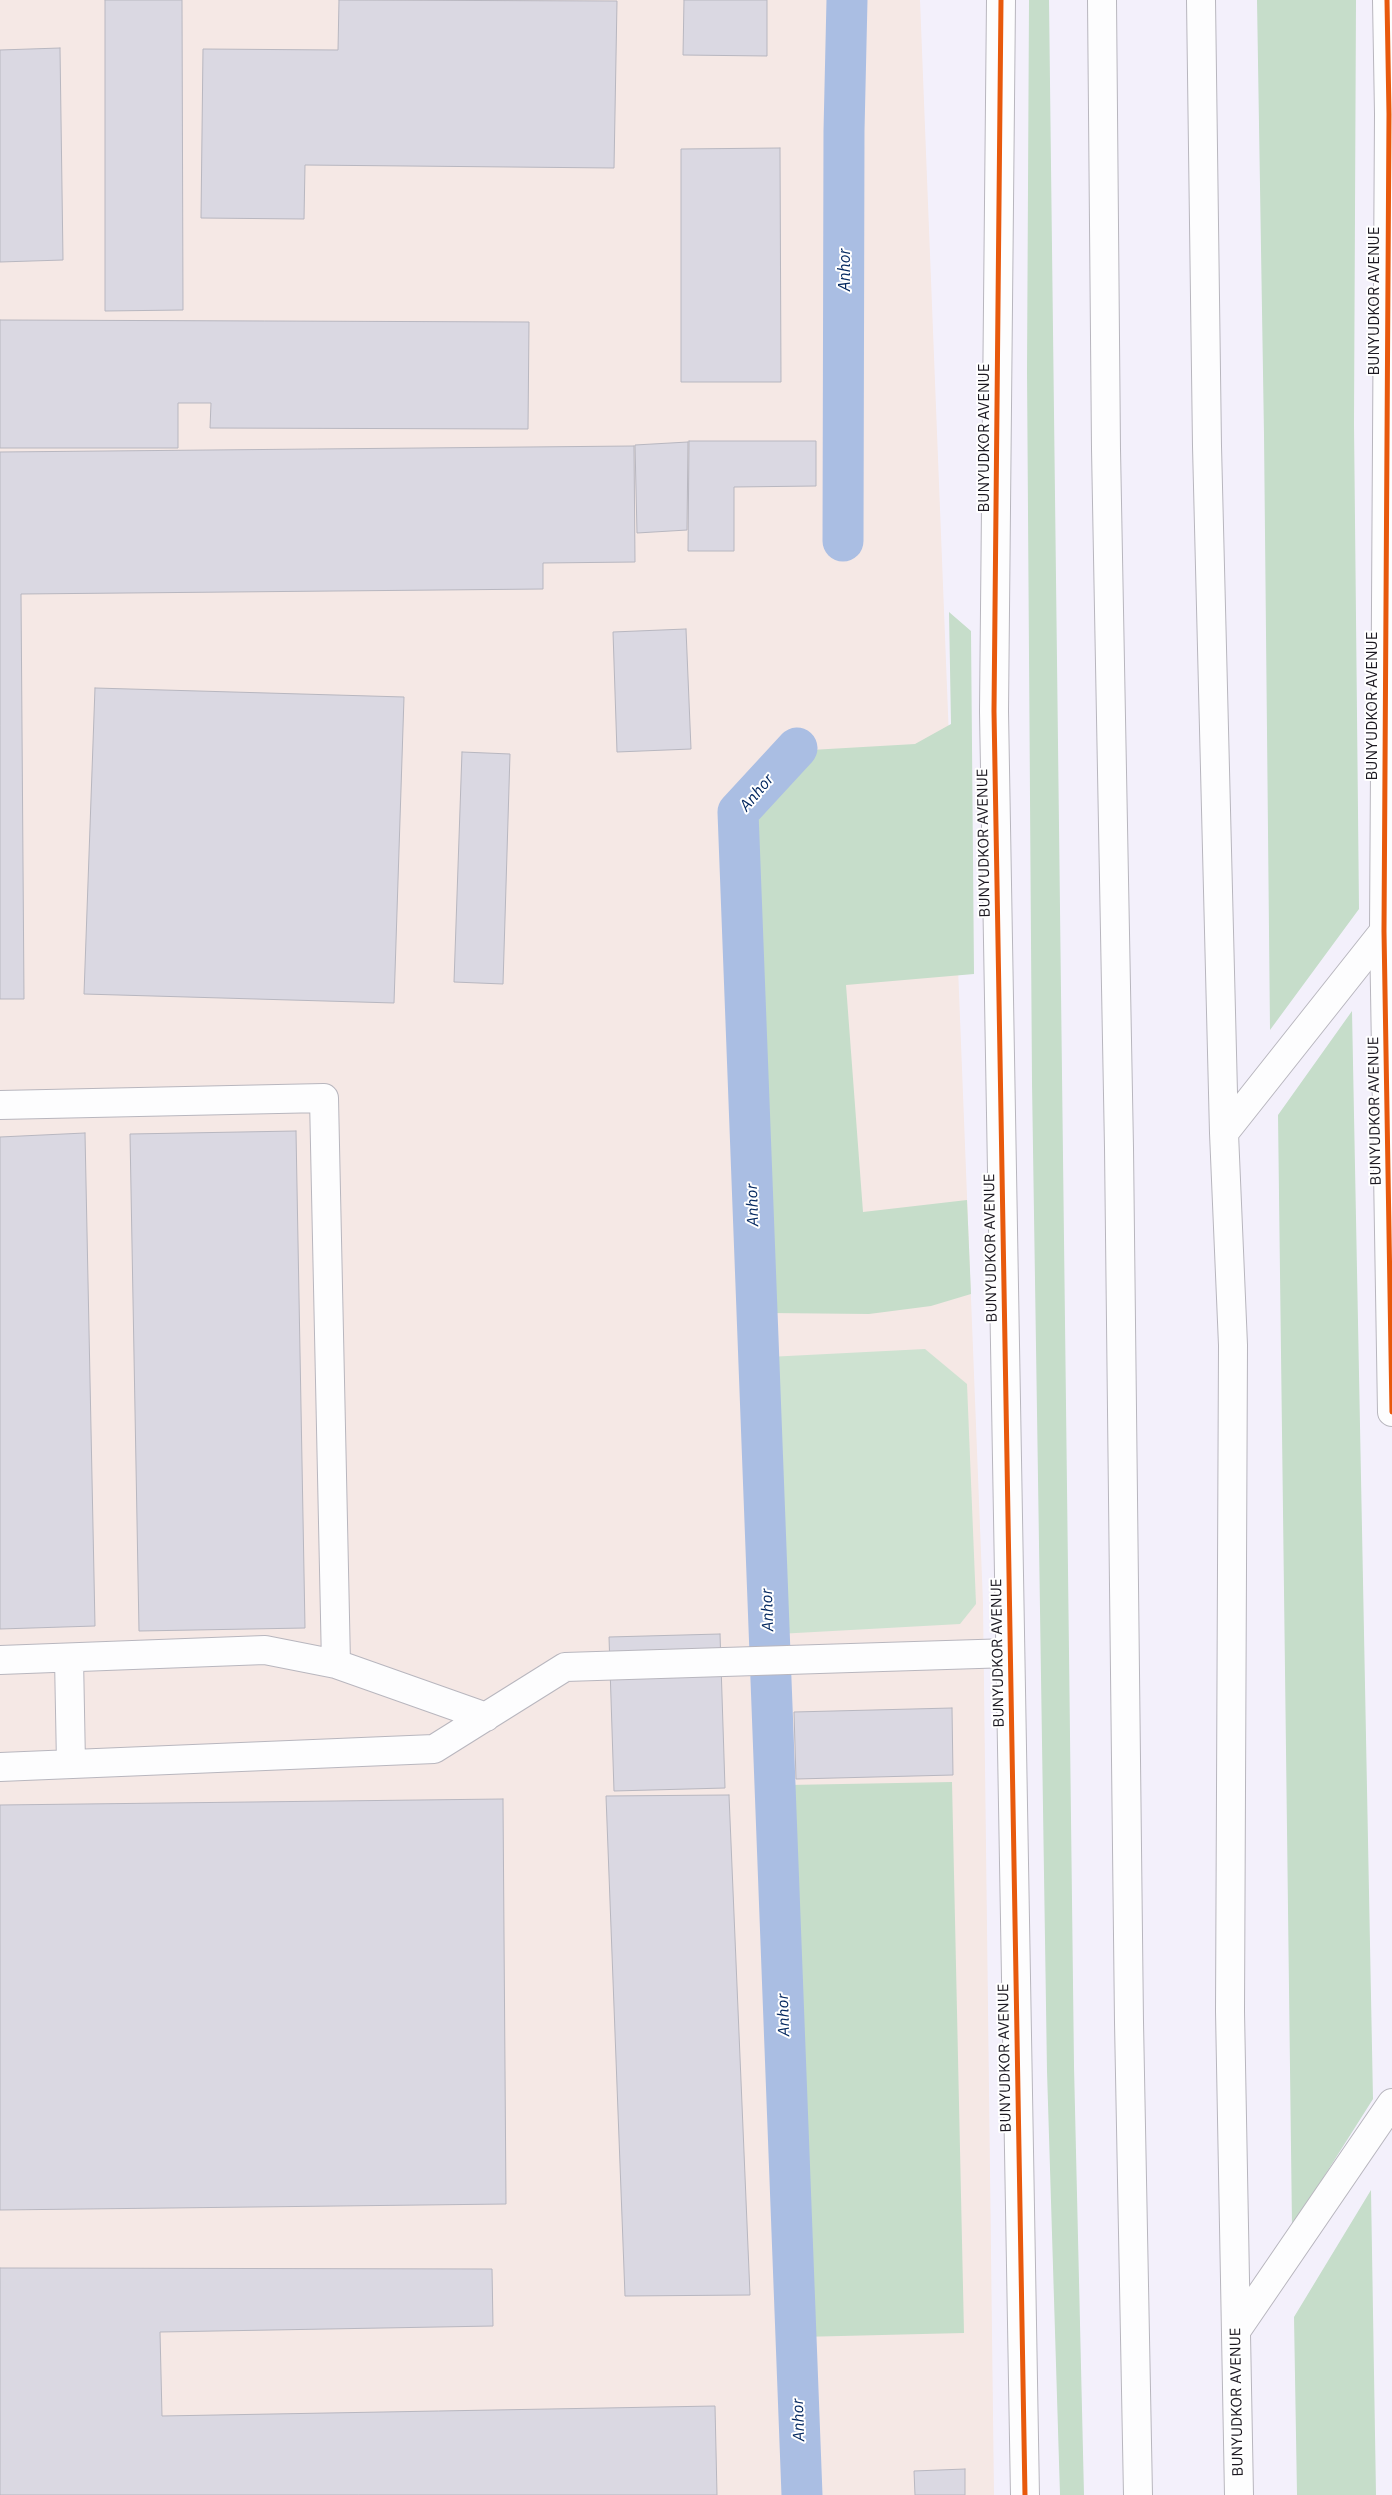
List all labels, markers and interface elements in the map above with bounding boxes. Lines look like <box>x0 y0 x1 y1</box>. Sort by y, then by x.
street label: BUNYUDKOR AVENUE <box>1366 227 1384 375</box>
water label: Anhor <box>835 249 855 291</box>
street label: BUNYUDKOR AVENUE <box>976 364 994 512</box>
street label: BUNYUDKOR AVENUE <box>1364 632 1382 780</box>
street label: BUNYUDKOR AVENUE <box>974 768 994 918</box>
water label: Anhor <box>736 770 778 816</box>
street label: BUNYUDKOR AVENUE <box>1365 1036 1385 1186</box>
street label: BUNYUDKOR AVENUE <box>981 1173 1001 1323</box>
water label: Anhor <box>743 1183 763 1227</box>
street label: BUNYUDKOR AVENUE <box>988 1578 1008 1728</box>
water label: Anhor <box>758 1588 778 1632</box>
street label: BUNYUDKOR AVENUE <box>995 1983 1015 2133</box>
water label: Anhor <box>774 1993 794 2037</box>
street label: BUNYUDKOR AVENUE <box>1227 2327 1247 2477</box>
water label: Anhor <box>789 2398 809 2442</box>

